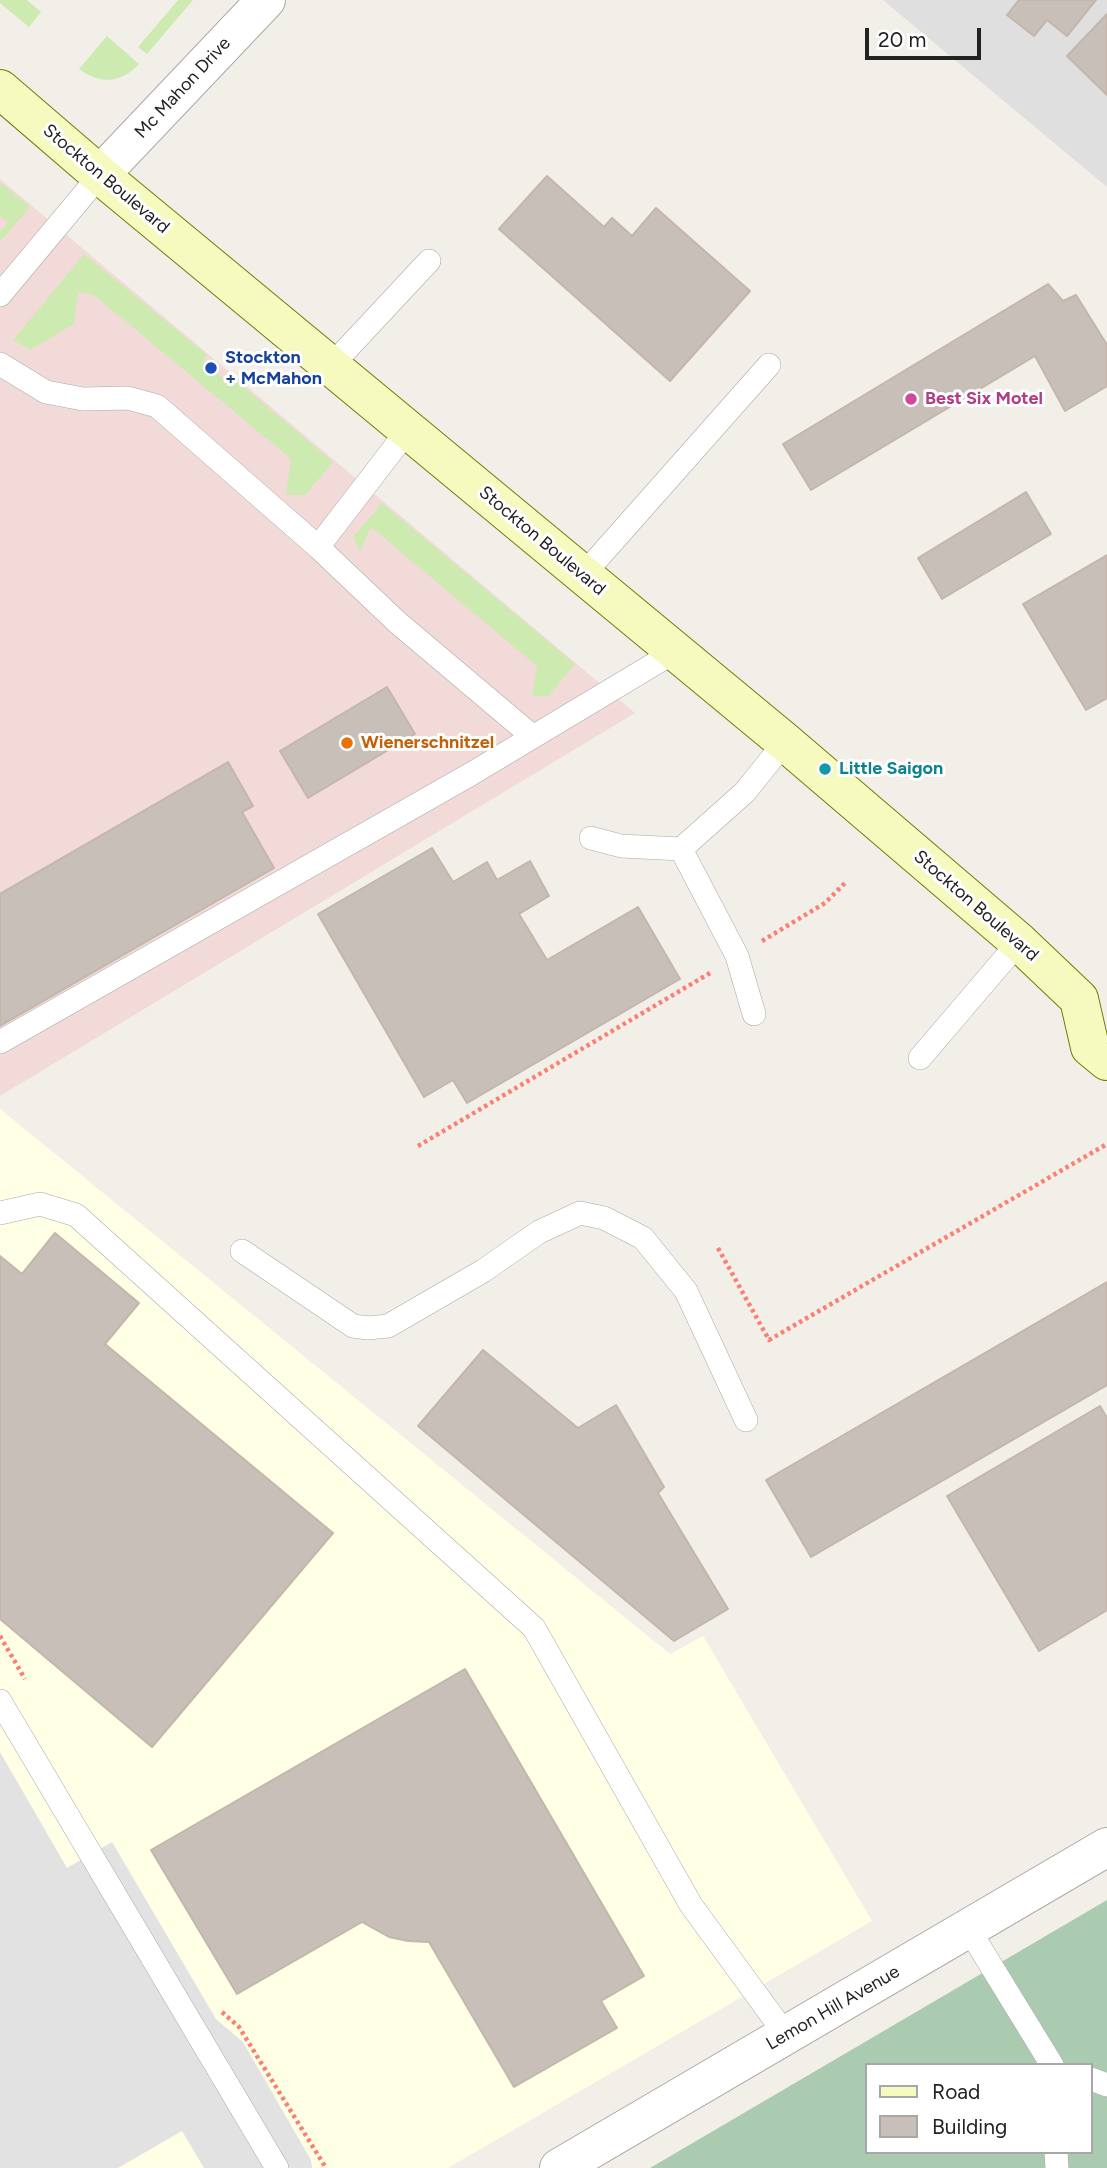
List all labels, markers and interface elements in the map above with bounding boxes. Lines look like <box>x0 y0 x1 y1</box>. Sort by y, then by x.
scale bar <box>869 14 984 58</box>
text: 20 m <box>878 27 926 52</box>
street label: Mc Mahon Drive <box>131 33 235 143</box>
street label: Stockton Boulevard <box>38 120 174 238</box>
place label: Stockton + McMahon <box>225 347 322 390</box>
marker: Stockton + McMahon <box>203 360 219 376</box>
place label: Best Six Motel <box>925 388 1043 410</box>
marker: Best Six Motel <box>903 391 919 407</box>
street label: Stockton Boulevard <box>474 482 610 600</box>
place label: Wienerschnitzel <box>361 732 494 754</box>
marker: Wienerschnitzel <box>339 735 355 751</box>
place label: Little Saigon <box>839 758 943 780</box>
marker: Little Saigon <box>817 761 833 777</box>
street label: Stockton Boulevard <box>909 846 1043 966</box>
street label: Lemon Hill Avenue <box>762 1961 904 2055</box>
legend <box>866 2063 1093 2154</box>
text: Road <box>932 2079 980 2104</box>
text: Building <box>932 2114 1007 2139</box>

